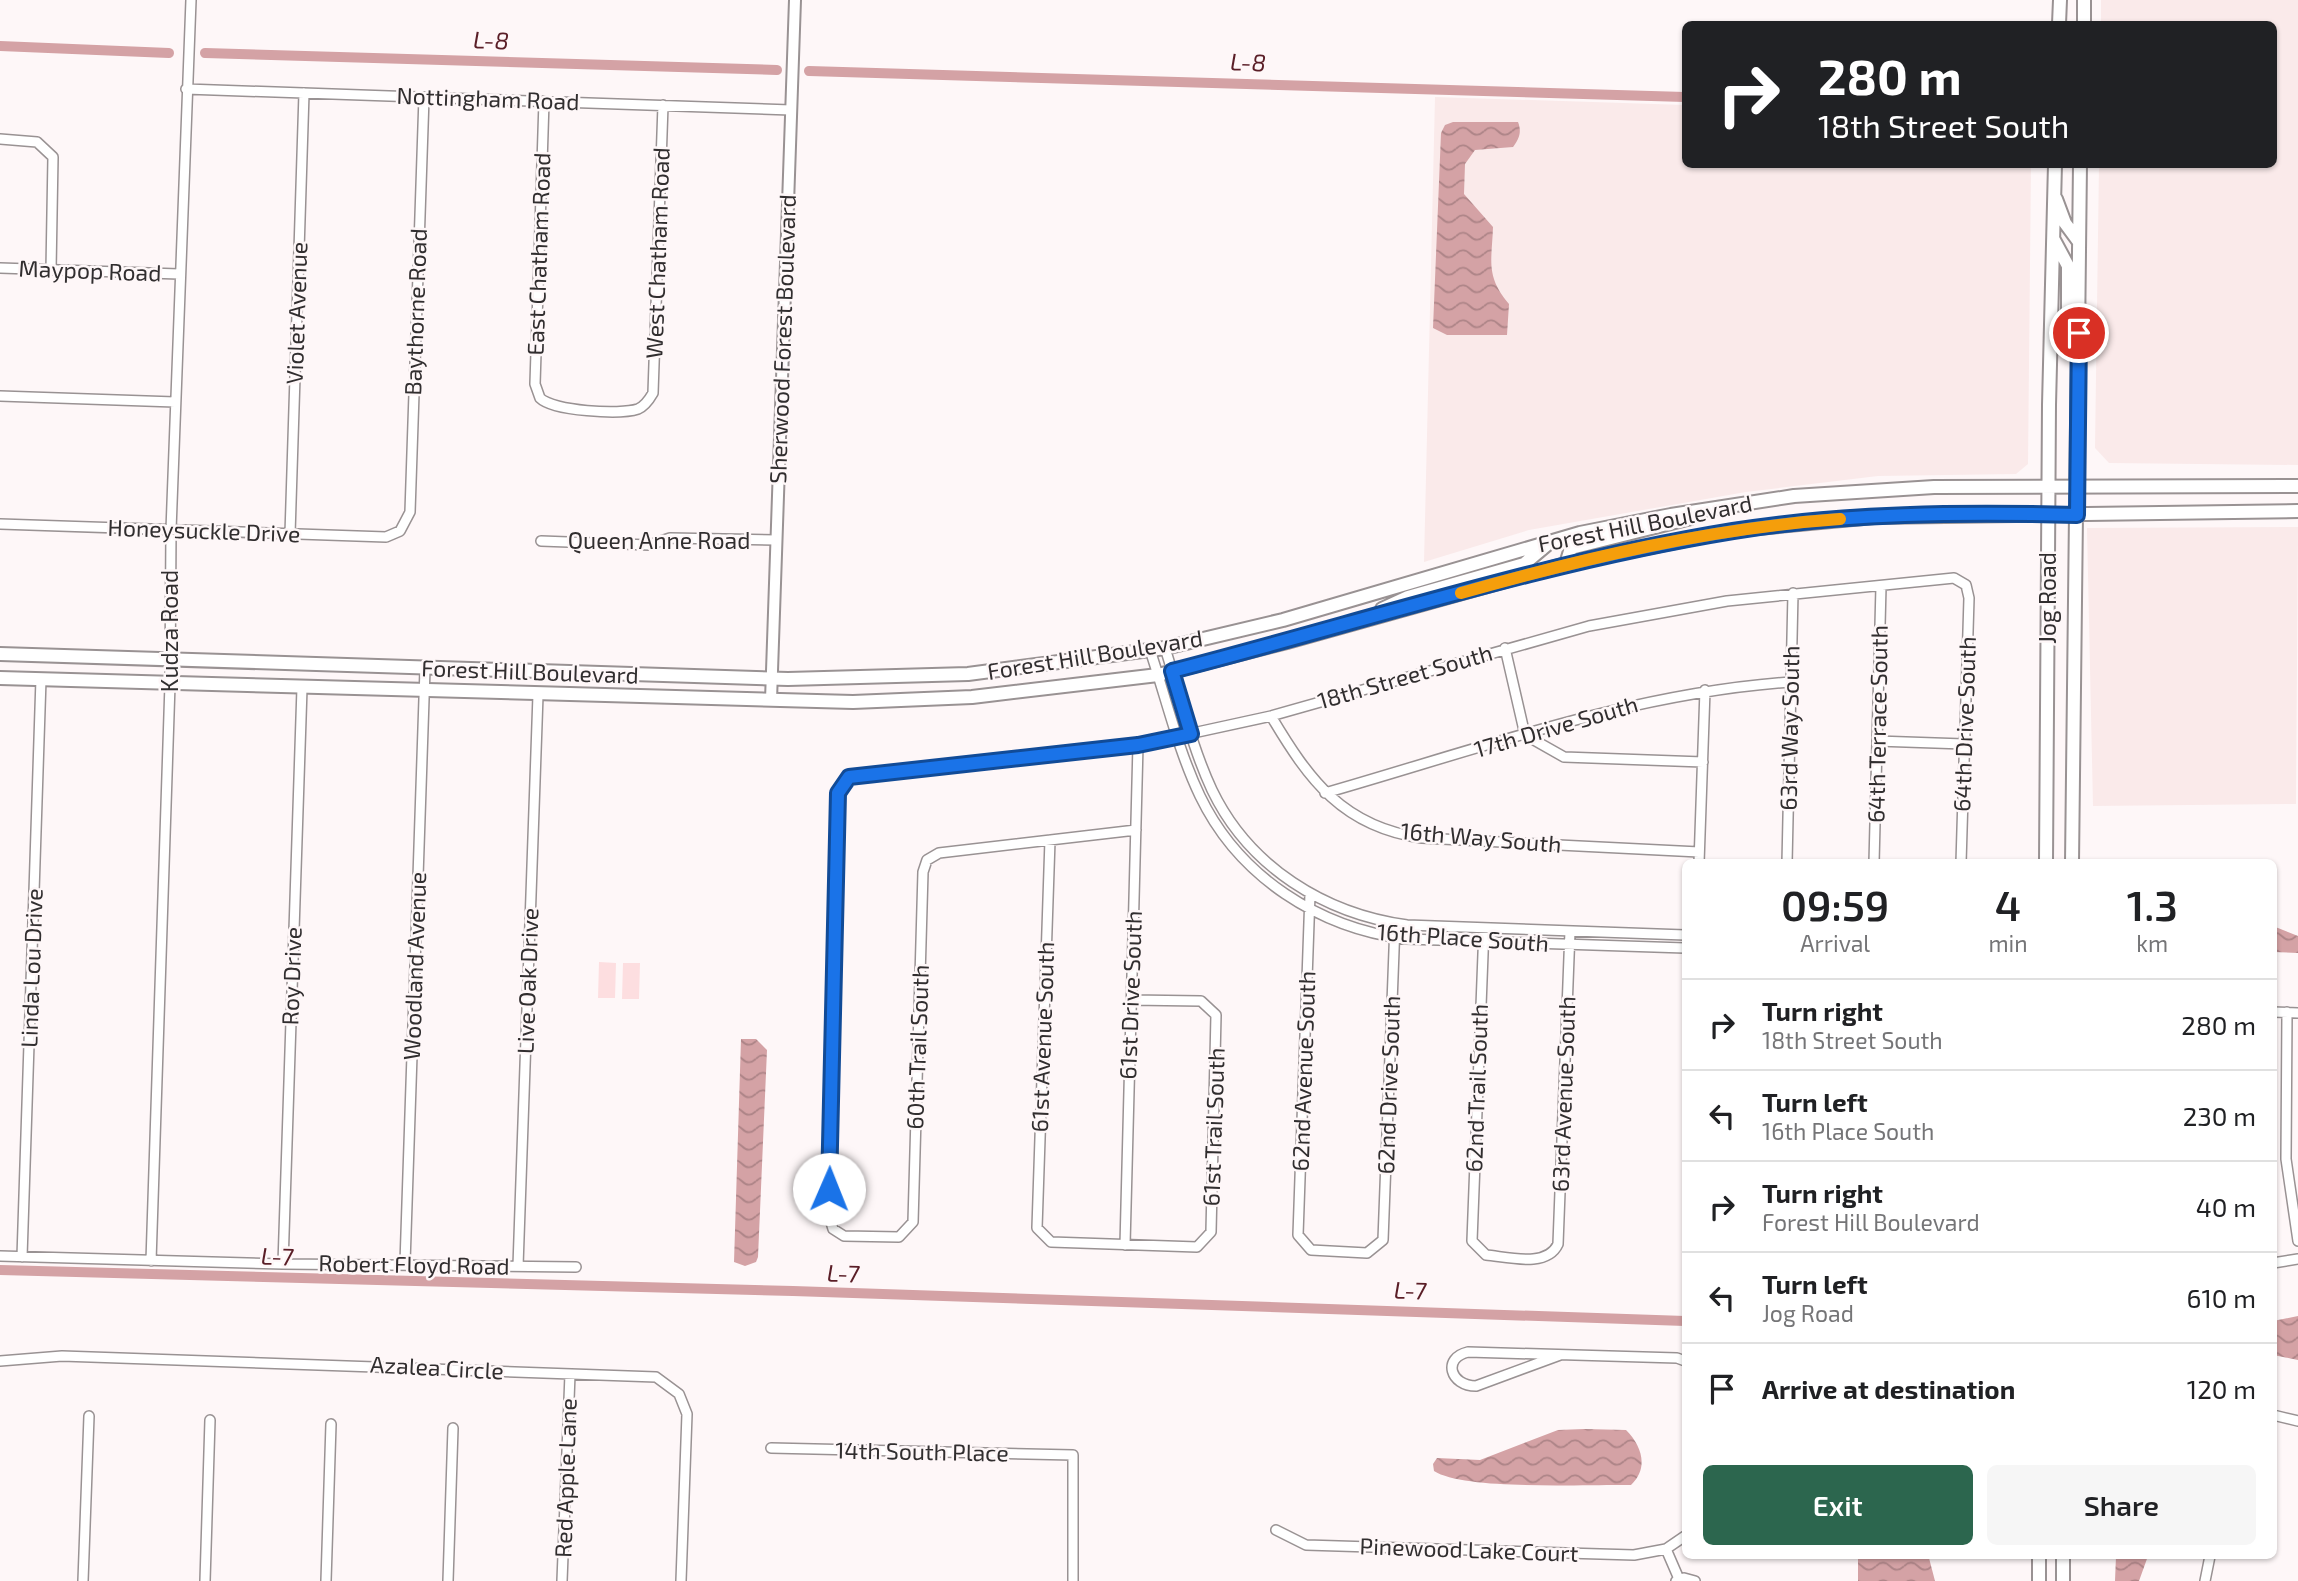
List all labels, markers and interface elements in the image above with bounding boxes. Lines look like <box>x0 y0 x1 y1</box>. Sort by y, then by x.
water label: L-8 <box>472 24 510 55</box>
water label: L-8 <box>1229 46 1267 77</box>
text: 280 m <box>1818 46 1962 105</box>
icon: right <box>1703 49 1794 140</box>
street label: Nottingham Road <box>396 81 580 115</box>
text: 18th Street South <box>1818 106 2069 144</box>
street label: West Chatham Road <box>639 147 675 359</box>
street label: East Chatham Road <box>520 152 556 356</box>
street label: Sherwood Forest Boulevard <box>763 194 801 484</box>
street label: Baythorne Road <box>398 228 432 396</box>
street label: Violet Avenue <box>280 241 312 385</box>
street label: Maypop Road <box>18 254 162 286</box>
pin <box>2049 303 2109 363</box>
icon: arrive <box>2060 314 2098 352</box>
street label: Forest Hill Boulevard <box>1535 489 1754 558</box>
street label: Honeysuckle Drive <box>107 513 301 547</box>
street label: Queen Anne Road <box>568 526 750 554</box>
street label: Jog Road <box>2033 552 2061 644</box>
street label: Kudza Road <box>155 570 183 692</box>
street label: Forest Hill Boulevard <box>985 623 1205 685</box>
street label: 64th Terrace South <box>1861 625 1893 823</box>
street label: 64th Drive South <box>1947 636 1981 812</box>
street label: 18th Street South <box>1314 638 1495 714</box>
street label: 63rd Way South <box>1774 645 1804 811</box>
street label: Forest Hill Boulevard <box>421 653 639 689</box>
street label: 17th Drive South <box>1471 689 1641 763</box>
street label: 16th Way South <box>1399 816 1563 858</box>
street label: Woodland Avenue <box>397 871 431 1061</box>
text: 09:59 <box>1781 879 1889 929</box>
text: 4 <box>1995 879 2021 929</box>
text: 1.3 <box>2127 879 2178 929</box>
street label: Linda Lou Drive <box>14 888 48 1048</box>
street label: Live Oak Drive <box>510 907 544 1055</box>
street label: 61st Drive South <box>1113 910 1147 1080</box>
street label: 16th Place South <box>1376 917 1550 957</box>
street label: Roy Drive <box>275 926 307 1026</box>
text: Arrival <box>1800 929 1870 957</box>
text: min <box>1988 929 2028 957</box>
text: km <box>2136 929 2168 957</box>
street label: 61st Avenue South <box>1025 941 1059 1133</box>
street label: 60th Trail South <box>900 964 934 1130</box>
street label: 62nd Avenue South <box>1286 970 1320 1172</box>
street label: 62nd Drive South <box>1371 995 1405 1175</box>
street label: 63rd Avenue South <box>1546 995 1580 1192</box>
text: Turn right <box>1762 995 1883 1026</box>
street label: 62nd Trail South <box>1459 1003 1493 1173</box>
icon: right <box>1703 1006 1741 1044</box>
text: 280 m <box>2181 1009 2256 1040</box>
text: 18th Street South <box>1762 1026 1943 1054</box>
street label: 61st Trail South <box>1196 1047 1230 1207</box>
text: Turn left <box>1762 1086 1868 1117</box>
icon: left <box>1703 1097 1741 1135</box>
text: 230 m <box>2183 1100 2256 1131</box>
text: 16th Place South <box>1762 1117 1934 1145</box>
position arrow <box>792 1152 866 1226</box>
text: Turn right <box>1762 1177 1883 1208</box>
icon: right <box>1703 1188 1741 1226</box>
text: 40 m <box>2196 1191 2256 1222</box>
text: Forest Hill Boulevard <box>1762 1208 1980 1236</box>
water label: L-7 <box>260 1240 295 1271</box>
street label: Robert Floyd Road <box>318 1248 510 1280</box>
water label: L-7 <box>826 1257 861 1288</box>
text: Turn left <box>1762 1268 1868 1299</box>
water label: L-7 <box>1393 1274 1428 1305</box>
icon: left <box>1703 1279 1741 1317</box>
text: 610 m <box>2187 1282 2256 1313</box>
text: Jog Road <box>1762 1299 1854 1327</box>
street label: Azalea Circle <box>370 1350 505 1384</box>
icon: arrive <box>1703 1370 1741 1408</box>
text: Arrive at destination <box>1762 1373 2015 1404</box>
text: 120 m <box>2187 1373 2256 1404</box>
street label: Red Apple Lane <box>548 1398 582 1558</box>
street label: 14th South Place <box>835 1435 1009 1467</box>
button: Exit <box>1703 1465 1973 1545</box>
button: Share <box>1987 1465 2256 1545</box>
street label: Pinewood Lake Court <box>1359 1531 1579 1567</box>

